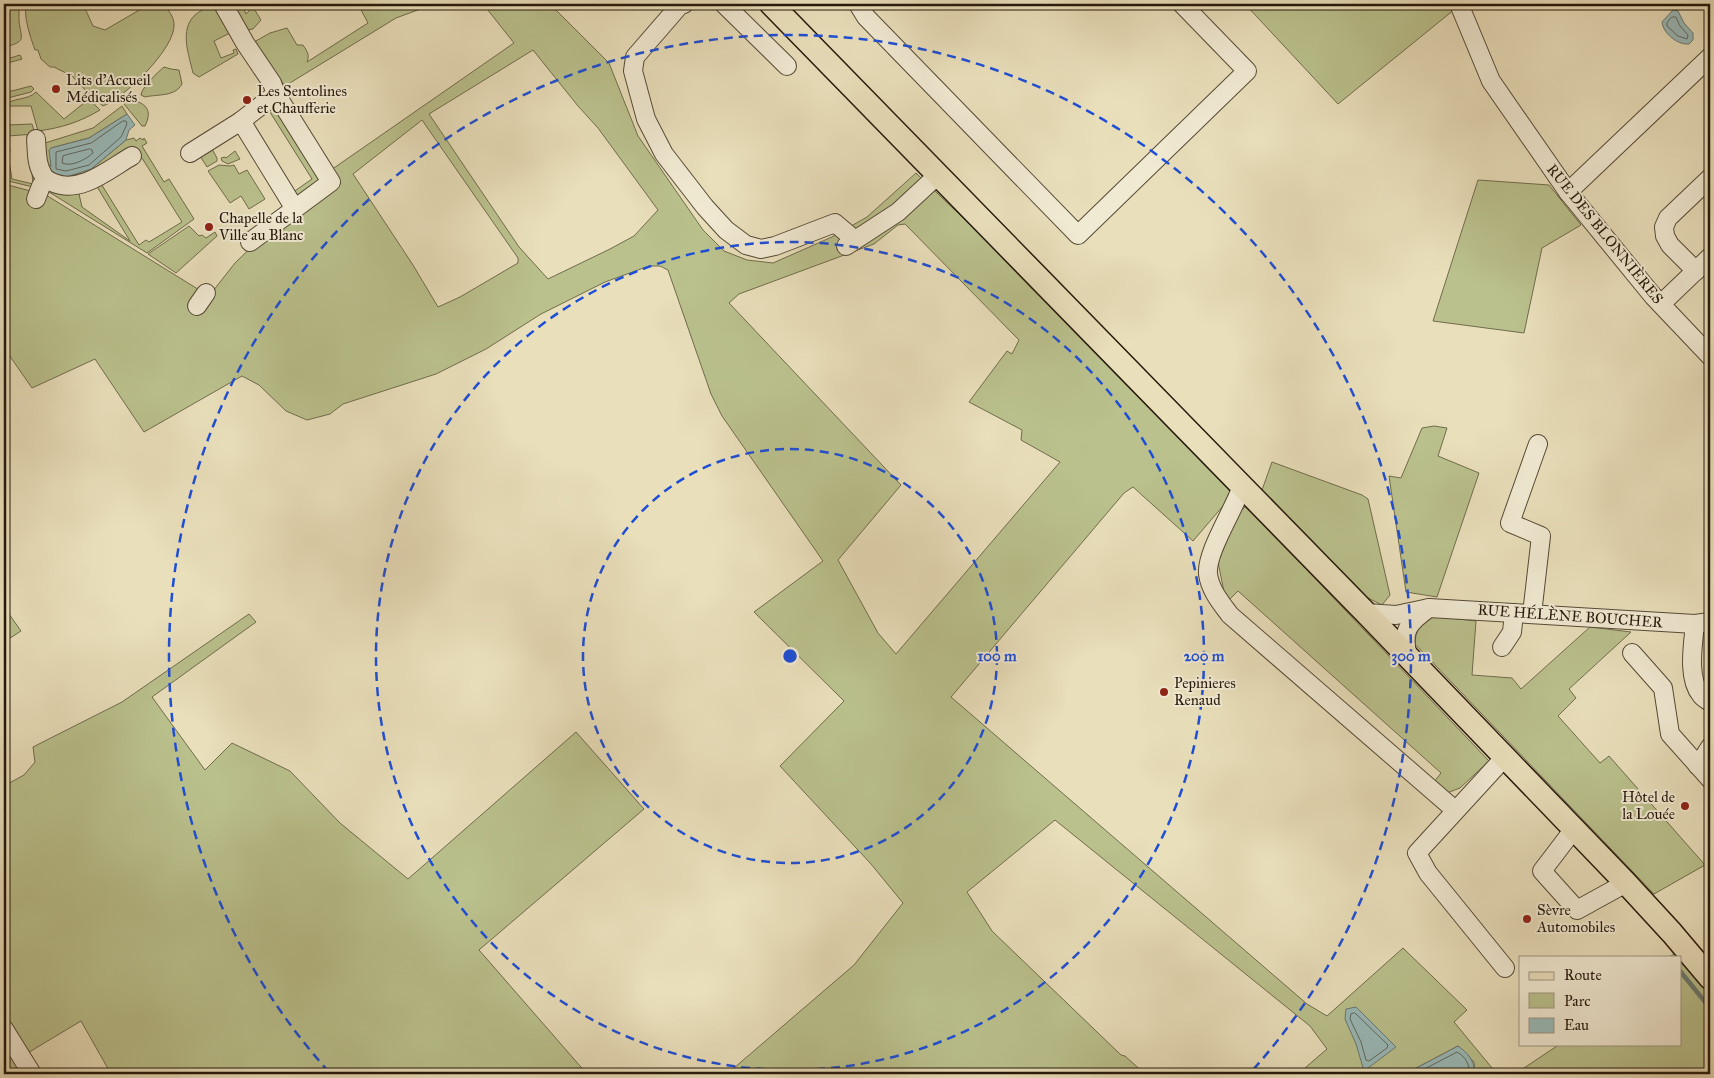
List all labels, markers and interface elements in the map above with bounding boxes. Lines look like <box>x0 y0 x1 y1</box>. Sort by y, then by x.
place label: Lits d'Accueil Médicalisés <box>66 71 152 106</box>
place label: Les Sentolines et Chaufferie <box>257 82 347 117</box>
marker: Lits d'Accueil Médicalisés <box>50 83 62 95</box>
marker: Les Sentolines et Chaufferie <box>241 94 253 106</box>
street label: RUE DES BLONNIÈRES <box>1543 160 1668 308</box>
place label: Chapelle de la Ville au Blanc <box>218 209 303 244</box>
marker: Chapelle de la Ville au Blanc <box>203 221 215 233</box>
street label: RUE HÉLÈNE BOUCHER <box>1477 600 1664 631</box>
centre of rings <box>781 647 799 665</box>
text: 100 m <box>977 647 1017 665</box>
text: 200 m <box>1184 647 1225 665</box>
text: 300 m <box>1391 647 1431 666</box>
place label: Pepinieres Renaud <box>1174 674 1236 709</box>
marker: Pepinieres Renaud <box>1158 686 1170 698</box>
place label: Hôtel de la Louée <box>1622 788 1675 823</box>
marker: Hôtel de la Louée <box>1679 800 1691 812</box>
place label: Sèvre Automobiles <box>1536 901 1615 936</box>
marker: Sèvre Automobiles <box>1521 913 1533 925</box>
legend <box>1519 956 1682 1046</box>
text: Route <box>1564 966 1602 984</box>
text: Parc <box>1564 992 1591 1010</box>
text: Eau <box>1564 1016 1589 1034</box>

